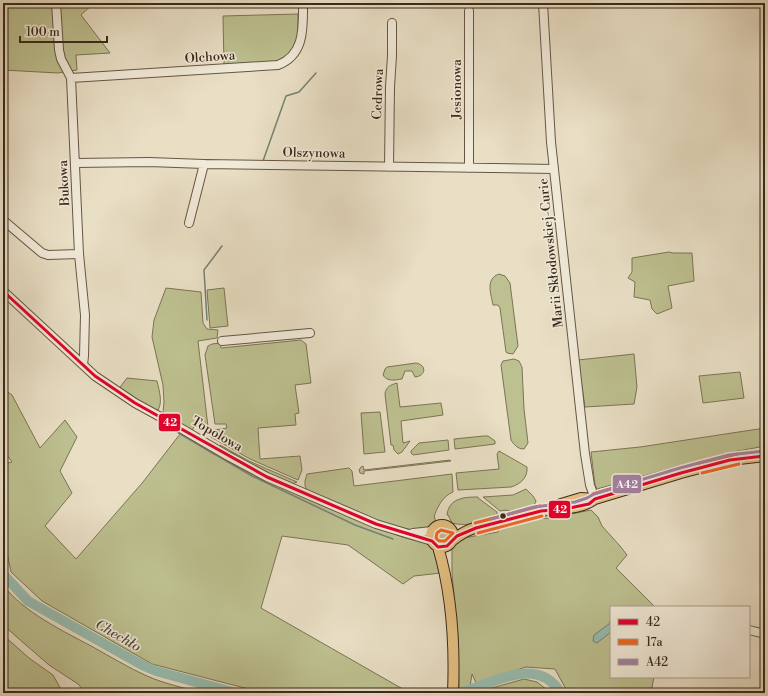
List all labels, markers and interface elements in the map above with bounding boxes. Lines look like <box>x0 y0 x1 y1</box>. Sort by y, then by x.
scale bar <box>20 18 107 44</box>
text: 100 m <box>26 25 60 40</box>
street label: Olchowa <box>184 47 236 67</box>
street label: Jesionowa <box>449 59 465 120</box>
street label: Cedrowa <box>369 68 387 120</box>
street label: Olszynowa <box>283 144 346 162</box>
street label: Bukowa <box>55 159 73 207</box>
street label: Marii Skłodowskiej-Curie <box>535 177 567 329</box>
line badge: 42 <box>158 413 181 432</box>
street label: Topolowa <box>188 413 246 455</box>
text: 42 <box>163 416 177 430</box>
line badge: A42 <box>612 474 642 494</box>
text: A42 <box>615 478 638 492</box>
line badge: 42 <box>548 500 571 519</box>
text: 42 <box>553 503 567 517</box>
unlabelled marker <box>498 511 508 521</box>
legend <box>610 606 750 678</box>
text: 42 <box>646 615 660 630</box>
water label: Chechło <box>92 616 144 656</box>
text: 17a <box>646 635 664 650</box>
text: A42 <box>645 655 668 670</box>

